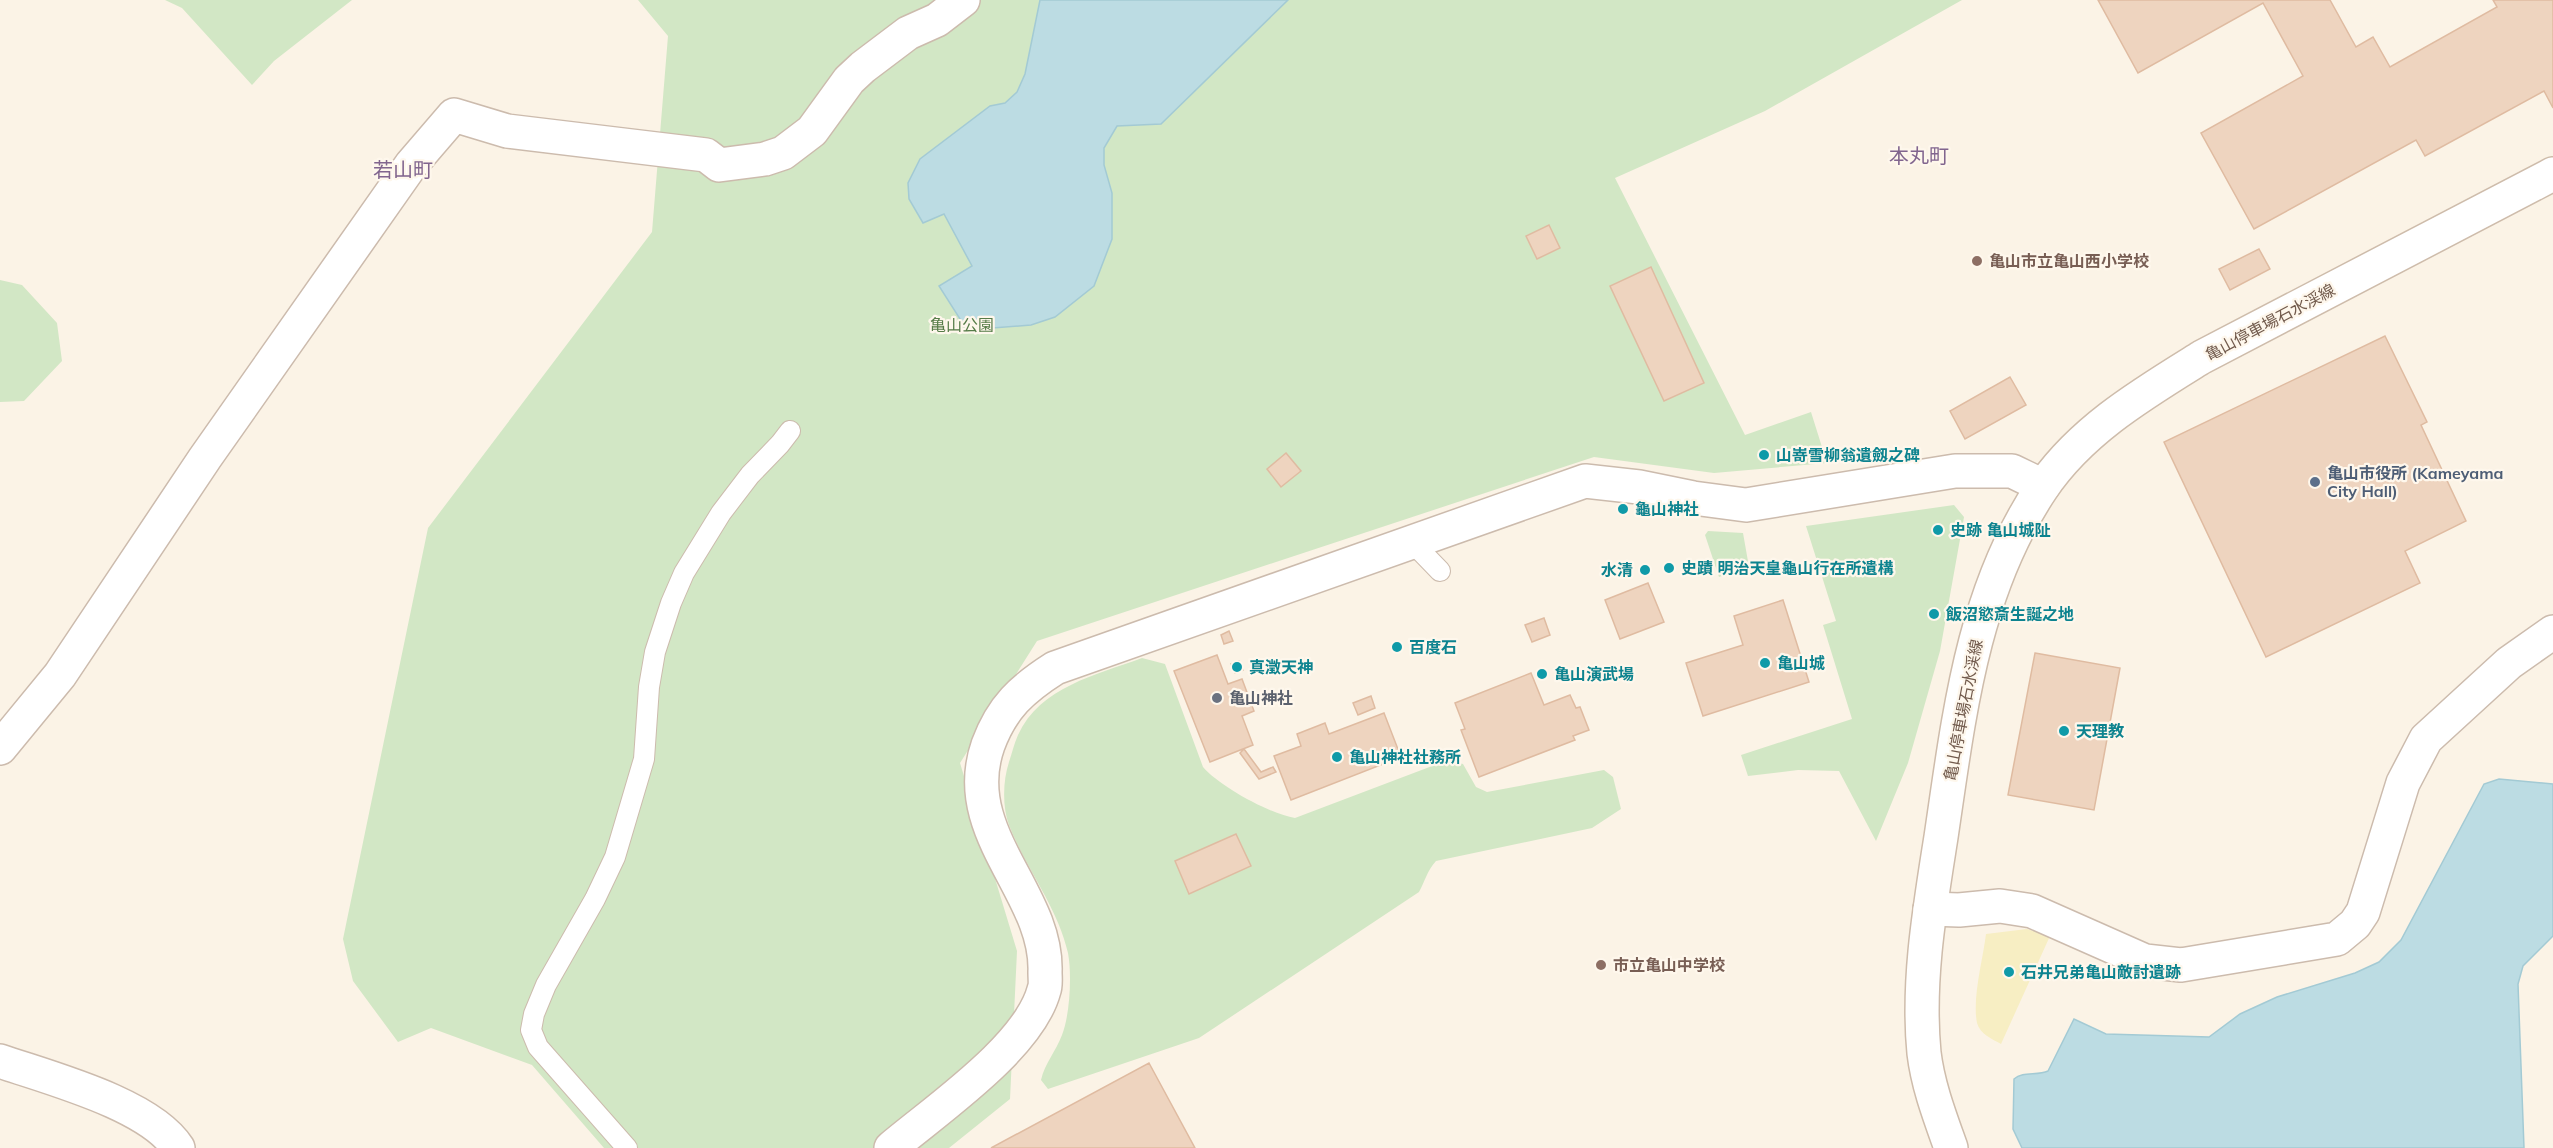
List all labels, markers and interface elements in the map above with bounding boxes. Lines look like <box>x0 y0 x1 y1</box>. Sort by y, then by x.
district label: 本丸町 <box>1889 143 1949 168</box>
district label: 若山町 <box>373 157 433 182</box>
place label: 亀山市立亀山西小学校 <box>1989 251 2149 271</box>
marker: 亀山市立亀山西小学校 <box>1970 254 1984 268</box>
street label: 亀山停車場石水渓線 <box>2202 279 2338 365</box>
park label: 亀山公園 <box>930 315 994 335</box>
place label: 山嵜雪柳翁遺劔之碑 <box>1776 445 1920 465</box>
marker: 山嵜雪柳翁遺劔之碑 <box>1757 448 1771 462</box>
place label: 亀山市役所 (Kameyama City Hall) <box>2327 463 2503 501</box>
marker: 亀山市役所 (Kameyama City Hall) <box>2308 475 2322 489</box>
place label: 龜山神社 <box>1635 499 1699 519</box>
marker: 龜山神社 <box>1616 502 1630 516</box>
place label: 史跡 亀山城阯 <box>1950 520 2050 540</box>
marker: 史跡 亀山城阯 <box>1931 523 1945 537</box>
place label: 史蹟 明治天皇龜山行在所遺構 <box>1681 558 1893 578</box>
place label: 水清 <box>1601 560 1633 580</box>
marker: 史蹟 明治天皇龜山行在所遺構 <box>1662 561 1676 575</box>
marker: 水清 <box>1638 563 1652 577</box>
place label: 飯沼慾斎生誕之地 <box>1945 604 2074 624</box>
marker: 飯沼慾斎生誕之地 <box>1927 607 1941 621</box>
place label: 百度石 <box>1409 637 1457 657</box>
street label: 亀山停車場石水渓線 <box>1939 637 1987 783</box>
marker: 百度石 <box>1390 640 1404 654</box>
place label: 亀山城 <box>1777 653 1825 673</box>
marker: 亀山城 <box>1758 656 1772 670</box>
place label: 真澂天神 <box>1249 657 1313 677</box>
marker: 真澂天神 <box>1230 660 1244 674</box>
place label: 亀山演武場 <box>1554 664 1634 684</box>
marker: 亀山演武場 <box>1535 667 1549 681</box>
place label: 亀山神社 <box>1229 688 1293 708</box>
marker: 亀山神社 <box>1210 691 1224 705</box>
place label: 天理教 <box>2076 721 2124 741</box>
marker: 天理教 <box>2057 724 2071 738</box>
place label: 亀山神社社務所 <box>1349 747 1461 767</box>
marker: 亀山神社社務所 <box>1330 750 1344 764</box>
place label: 市立亀山中学校 <box>1613 955 1725 975</box>
marker: 市立亀山中学校 <box>1594 958 1608 972</box>
place label: 石井兄弟亀山敵討遺跡 <box>2021 962 2181 982</box>
marker: 石井兄弟亀山敵討遺跡 <box>2002 965 2016 979</box>

